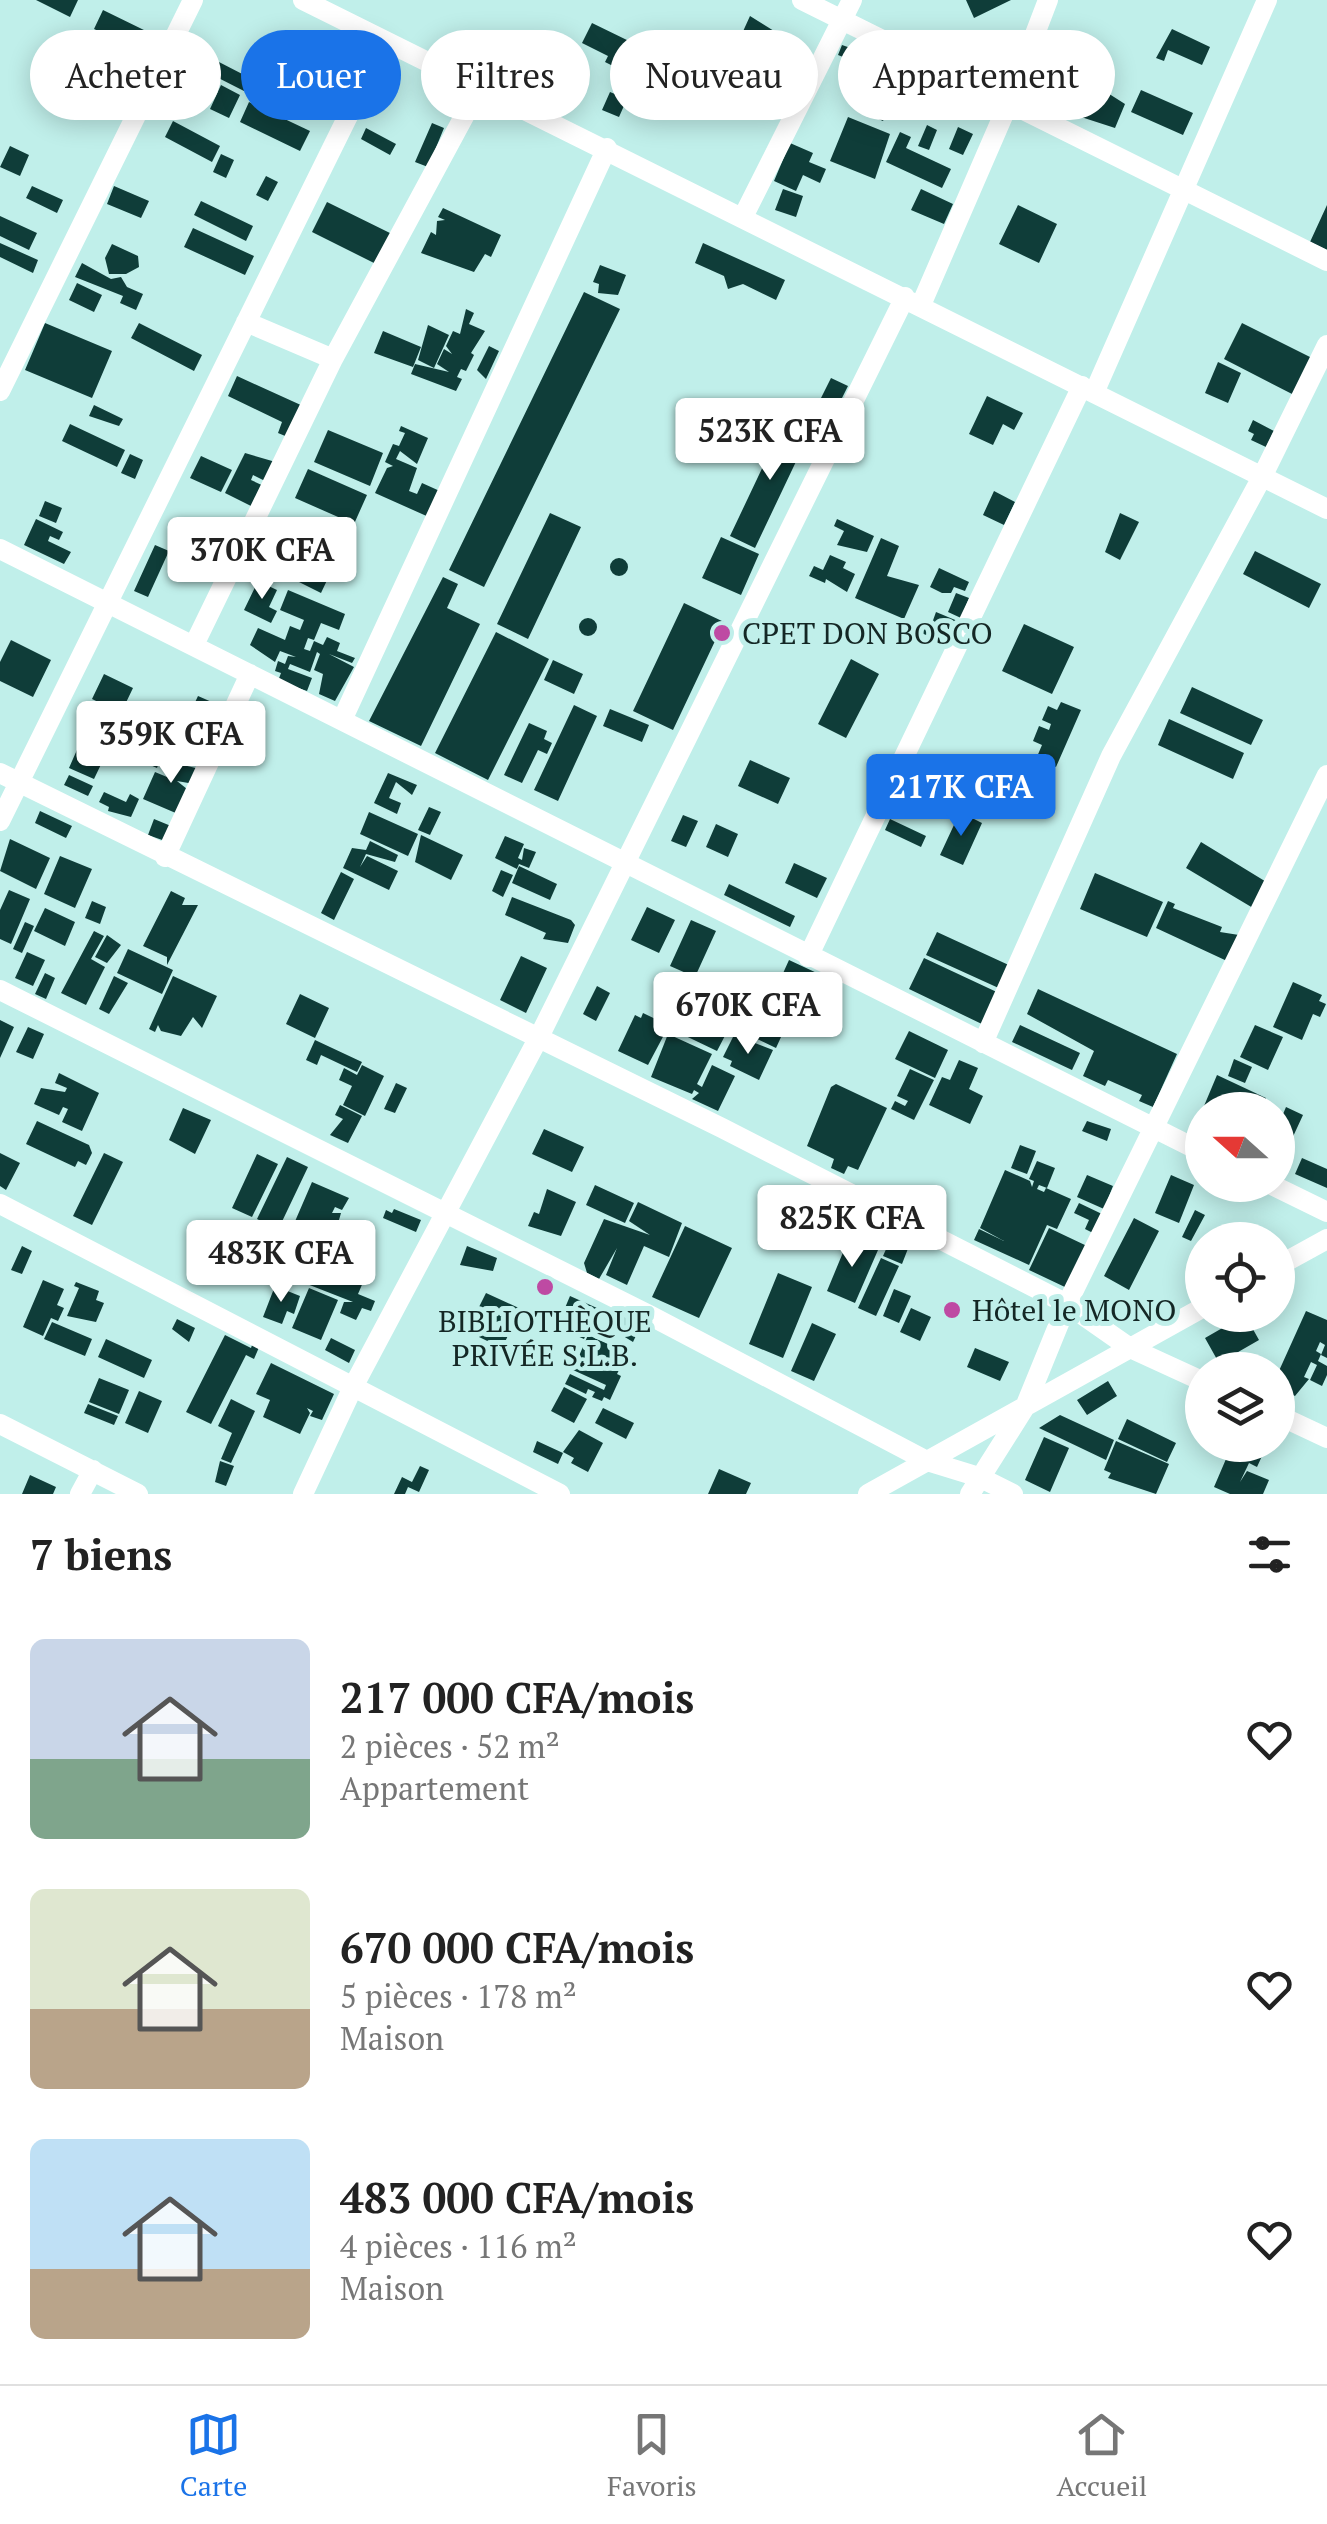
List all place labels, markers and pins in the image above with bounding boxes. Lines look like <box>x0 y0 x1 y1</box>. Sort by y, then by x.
pin: 523K CFA <box>667 398 873 483</box>
pin: 370K CFA <box>159 517 365 602</box>
place label: CPET DON BOSCO <box>742 613 993 653</box>
marker: CPET DON BOSCO <box>711 622 733 644</box>
pin: 359K CFA <box>68 701 274 786</box>
pin: 217K CFA <box>858 754 1064 839</box>
pin: 670K CFA <box>645 972 851 1057</box>
pin: 825K CFA <box>749 1185 955 1270</box>
pin: 483K CFA <box>178 1220 384 1305</box>
marker: BIBLIOTHÈQUE PRIVÉE S.L.B. <box>534 1276 556 1298</box>
place label: Hôtel le MONO <box>972 1290 1176 1330</box>
marker: Hôtel le MONO <box>941 1299 963 1321</box>
place label: BIBLIOTHÈQUE PRIVÉE S.L.B. <box>438 1301 652 1375</box>

